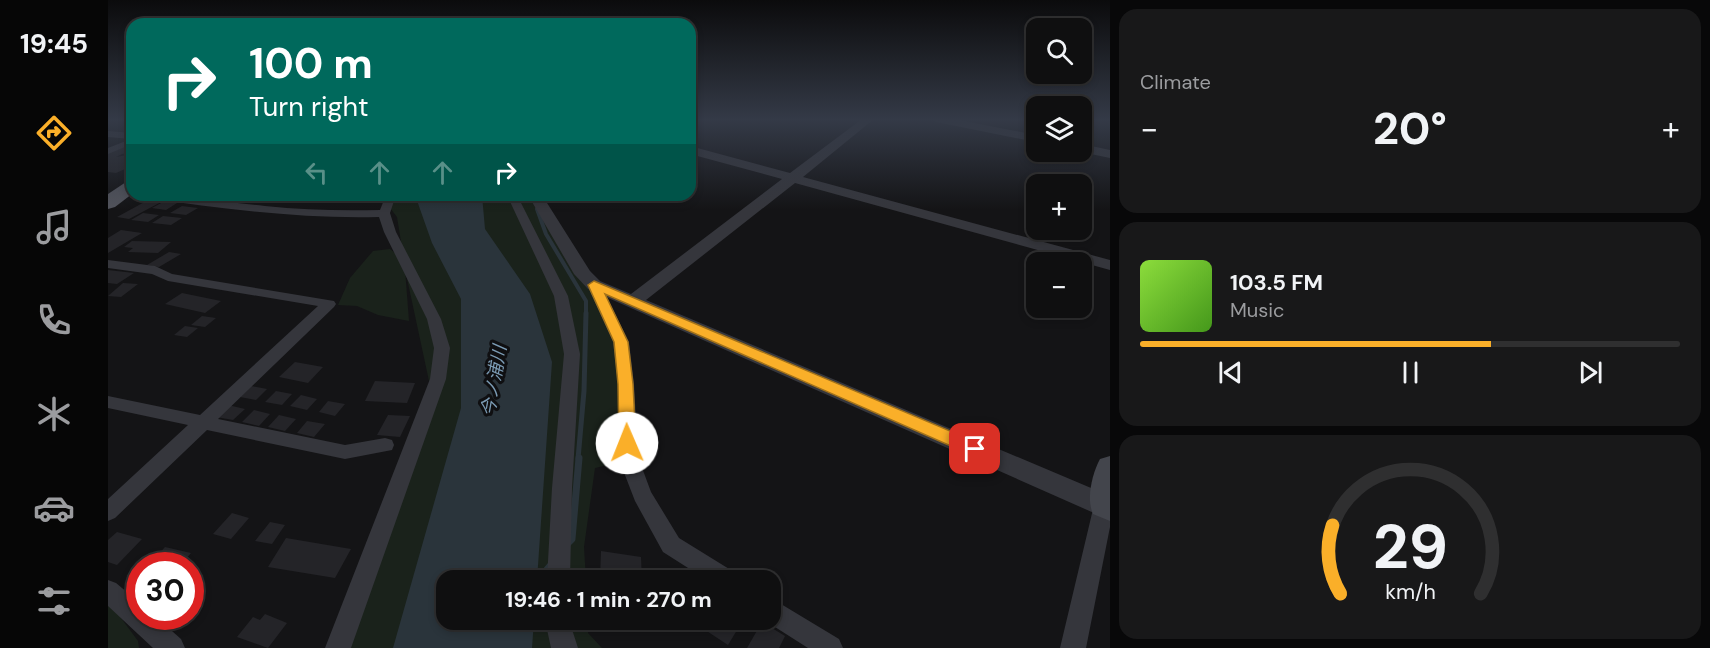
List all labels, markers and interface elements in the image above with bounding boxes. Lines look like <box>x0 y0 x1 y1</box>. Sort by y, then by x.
map controls <box>1026 18 1092 318</box>
button: search <box>1026 18 1092 84</box>
text: 19:45 <box>20 26 88 61</box>
text: 100 m <box>249 36 373 91</box>
icon: right <box>150 42 228 120</box>
text: Climate <box>1140 69 1211 95</box>
text: Turn right <box>249 89 369 124</box>
button: layers <box>1026 96 1092 162</box>
text: 20° <box>1373 99 1447 158</box>
text: − <box>1140 107 1158 150</box>
text: + <box>1662 107 1680 150</box>
icon: directions <box>33 112 75 154</box>
icon: left <box>300 156 333 189</box>
icon: ahead <box>363 156 396 189</box>
icon: ahead <box>426 156 459 189</box>
icon: right <box>489 156 522 189</box>
button: + <box>1026 174 1092 240</box>
icon: music <box>33 206 75 248</box>
button: − <box>1026 252 1092 318</box>
text: 103.5 FM <box>1230 268 1323 297</box>
text: Music <box>1230 297 1285 323</box>
icon: phone <box>33 299 75 341</box>
water label: 今ノ浦川 <box>476 341 512 419</box>
icon: previous <box>1214 356 1247 389</box>
icon: pause <box>1394 356 1427 389</box>
icon: next <box>1574 356 1607 389</box>
icon: climate <box>33 393 75 435</box>
position arrow <box>595 411 659 475</box>
pin <box>949 423 1000 474</box>
icon: arrive <box>958 432 991 465</box>
icon: car <box>33 487 75 529</box>
text: 29 <box>1372 506 1448 587</box>
speed limit sign: 30 <box>126 552 204 630</box>
text: km/h <box>1385 578 1435 606</box>
icon: filters <box>33 580 75 622</box>
text: 19:46 · 1 min · 270 m <box>505 585 712 614</box>

